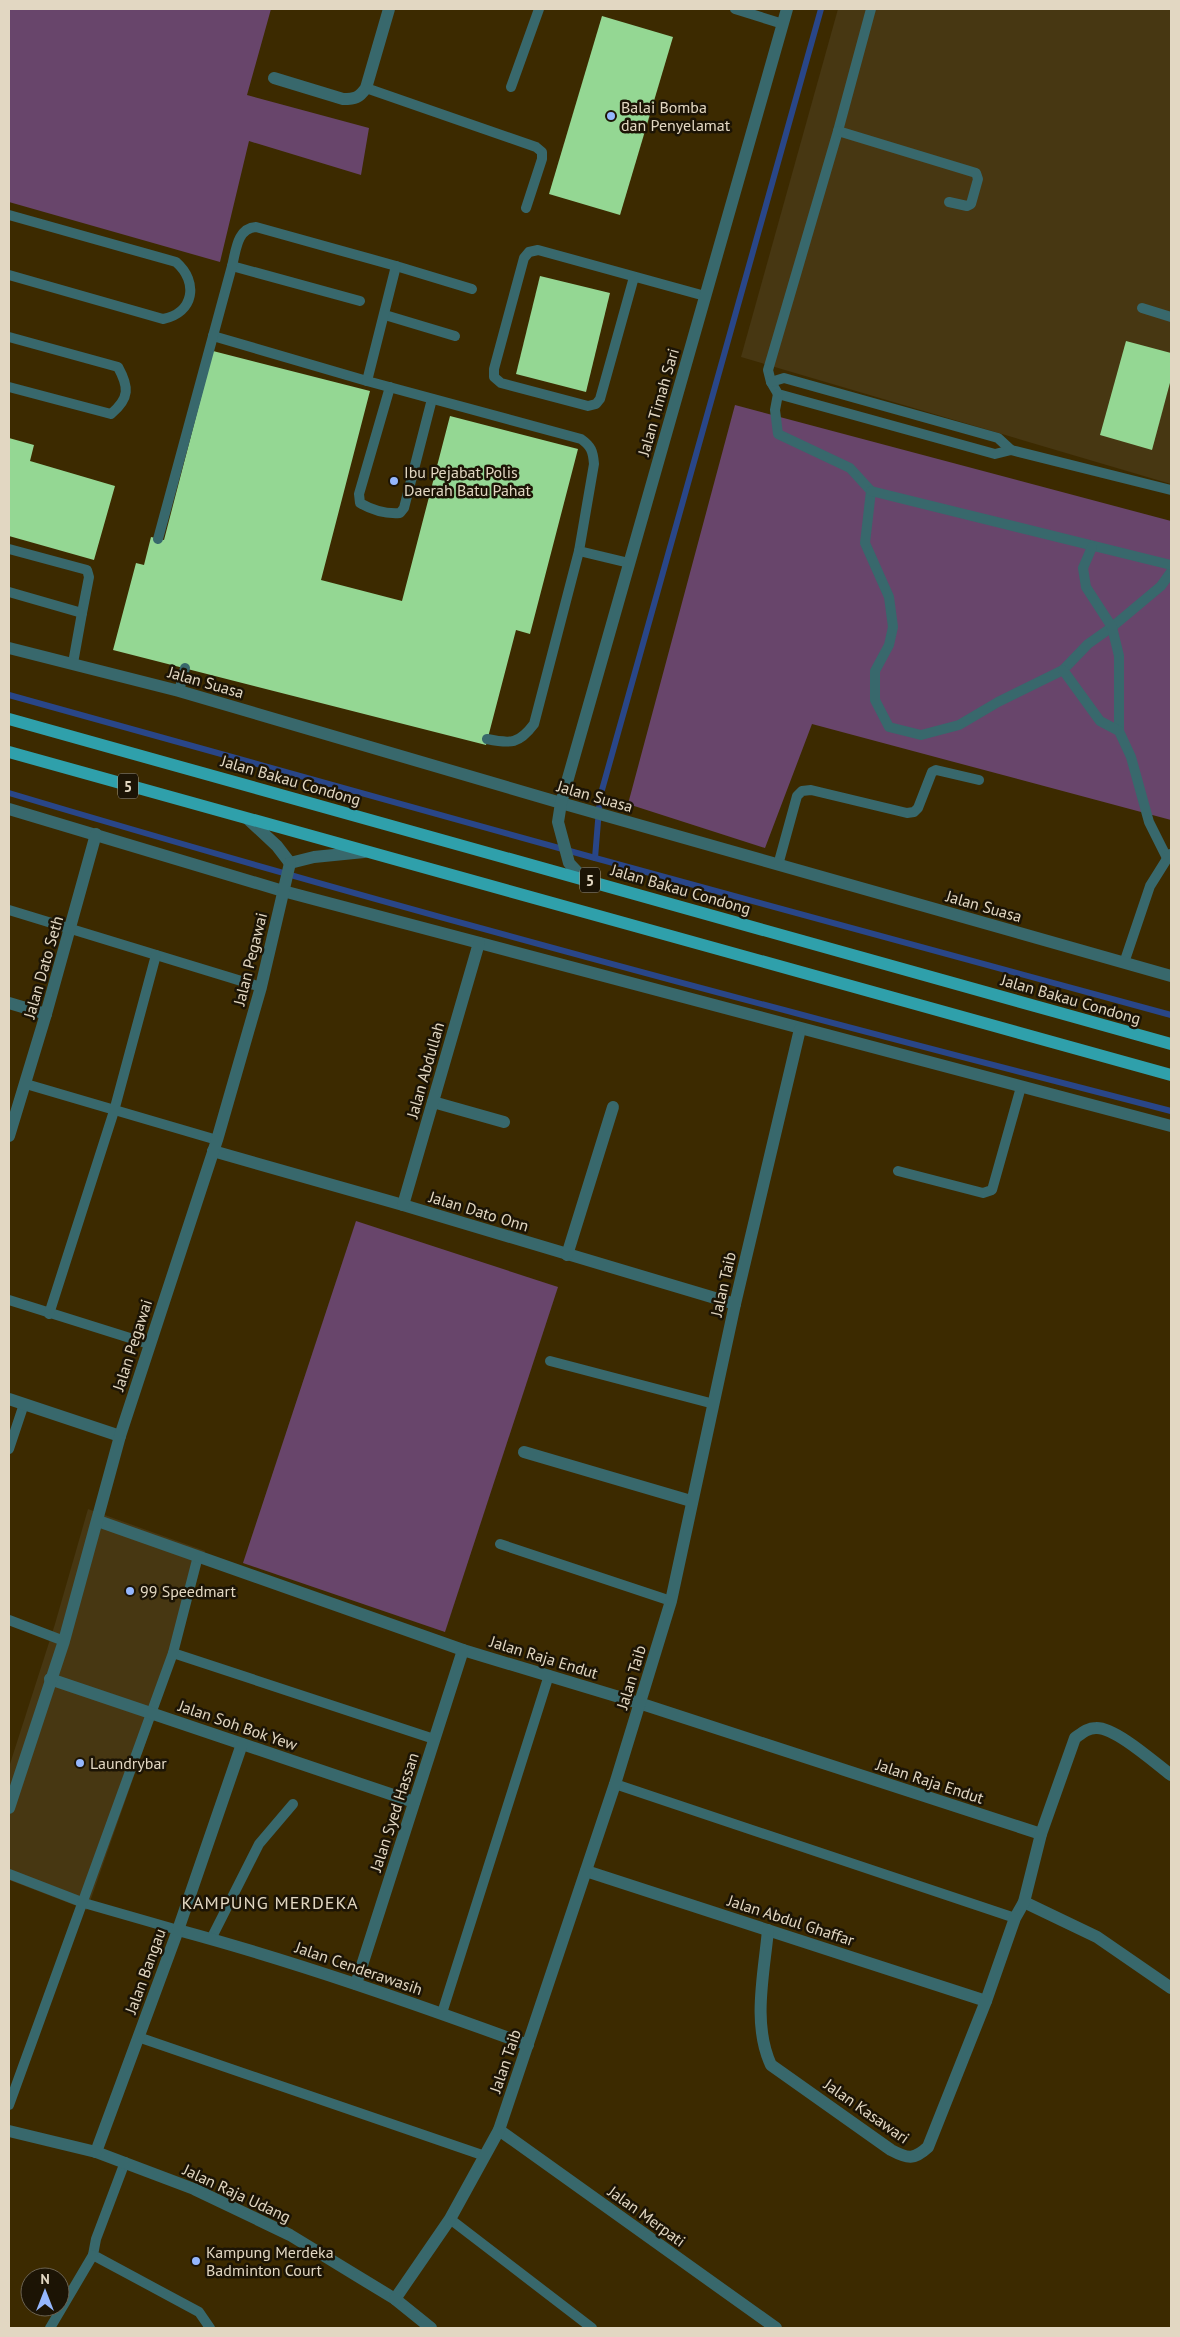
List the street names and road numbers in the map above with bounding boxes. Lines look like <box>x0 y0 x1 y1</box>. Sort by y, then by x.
street label: Jalan Timah Sari <box>633 346 683 459</box>
street label: Jalan Suasa <box>165 661 246 702</box>
street label: Jalan Bakau Condong <box>218 750 363 810</box>
road number: 5 <box>118 774 138 798</box>
street label: Jalan Suasa <box>554 775 635 816</box>
street label: Jalan Bakau Condong <box>608 859 753 919</box>
road number: 5 <box>580 868 600 892</box>
street label: Jalan Suasa <box>943 885 1024 926</box>
street label: Jalan Pegawai <box>229 910 271 1009</box>
street label: Jalan Dato Seth <box>19 914 67 1021</box>
street label: Jalan Bakau Condong <box>998 969 1143 1029</box>
street label: Jalan Abdullah <box>401 1020 448 1121</box>
street label: Jalan Dato Onn <box>426 1186 531 1236</box>
street label: Jalan Taib <box>706 1250 740 1319</box>
street label: Jalan Pegawai <box>107 1297 156 1394</box>
street label: Jalan Raja Endut <box>487 1631 601 1683</box>
street label: Jalan Taib <box>612 1643 650 1712</box>
street label: Jalan Soh Bok Yew <box>175 1695 300 1755</box>
street label: Jalan Syed Hassan <box>365 1750 423 1875</box>
street label: Jalan Raja Endut <box>873 1754 987 1808</box>
street label: Jalan Abdul Ghaffar <box>724 1890 857 1950</box>
street label: Jalan Bangau <box>120 1926 170 2017</box>
street label: Jalan Cenderawasih <box>292 1937 425 1999</box>
street label: Jalan Taib <box>485 2027 525 2096</box>
street label: Jalan Kasawari <box>820 2074 914 2148</box>
street label: Jalan Raja Udang <box>179 2159 294 2227</box>
street label: Jalan Merpati <box>604 2181 690 2251</box>

